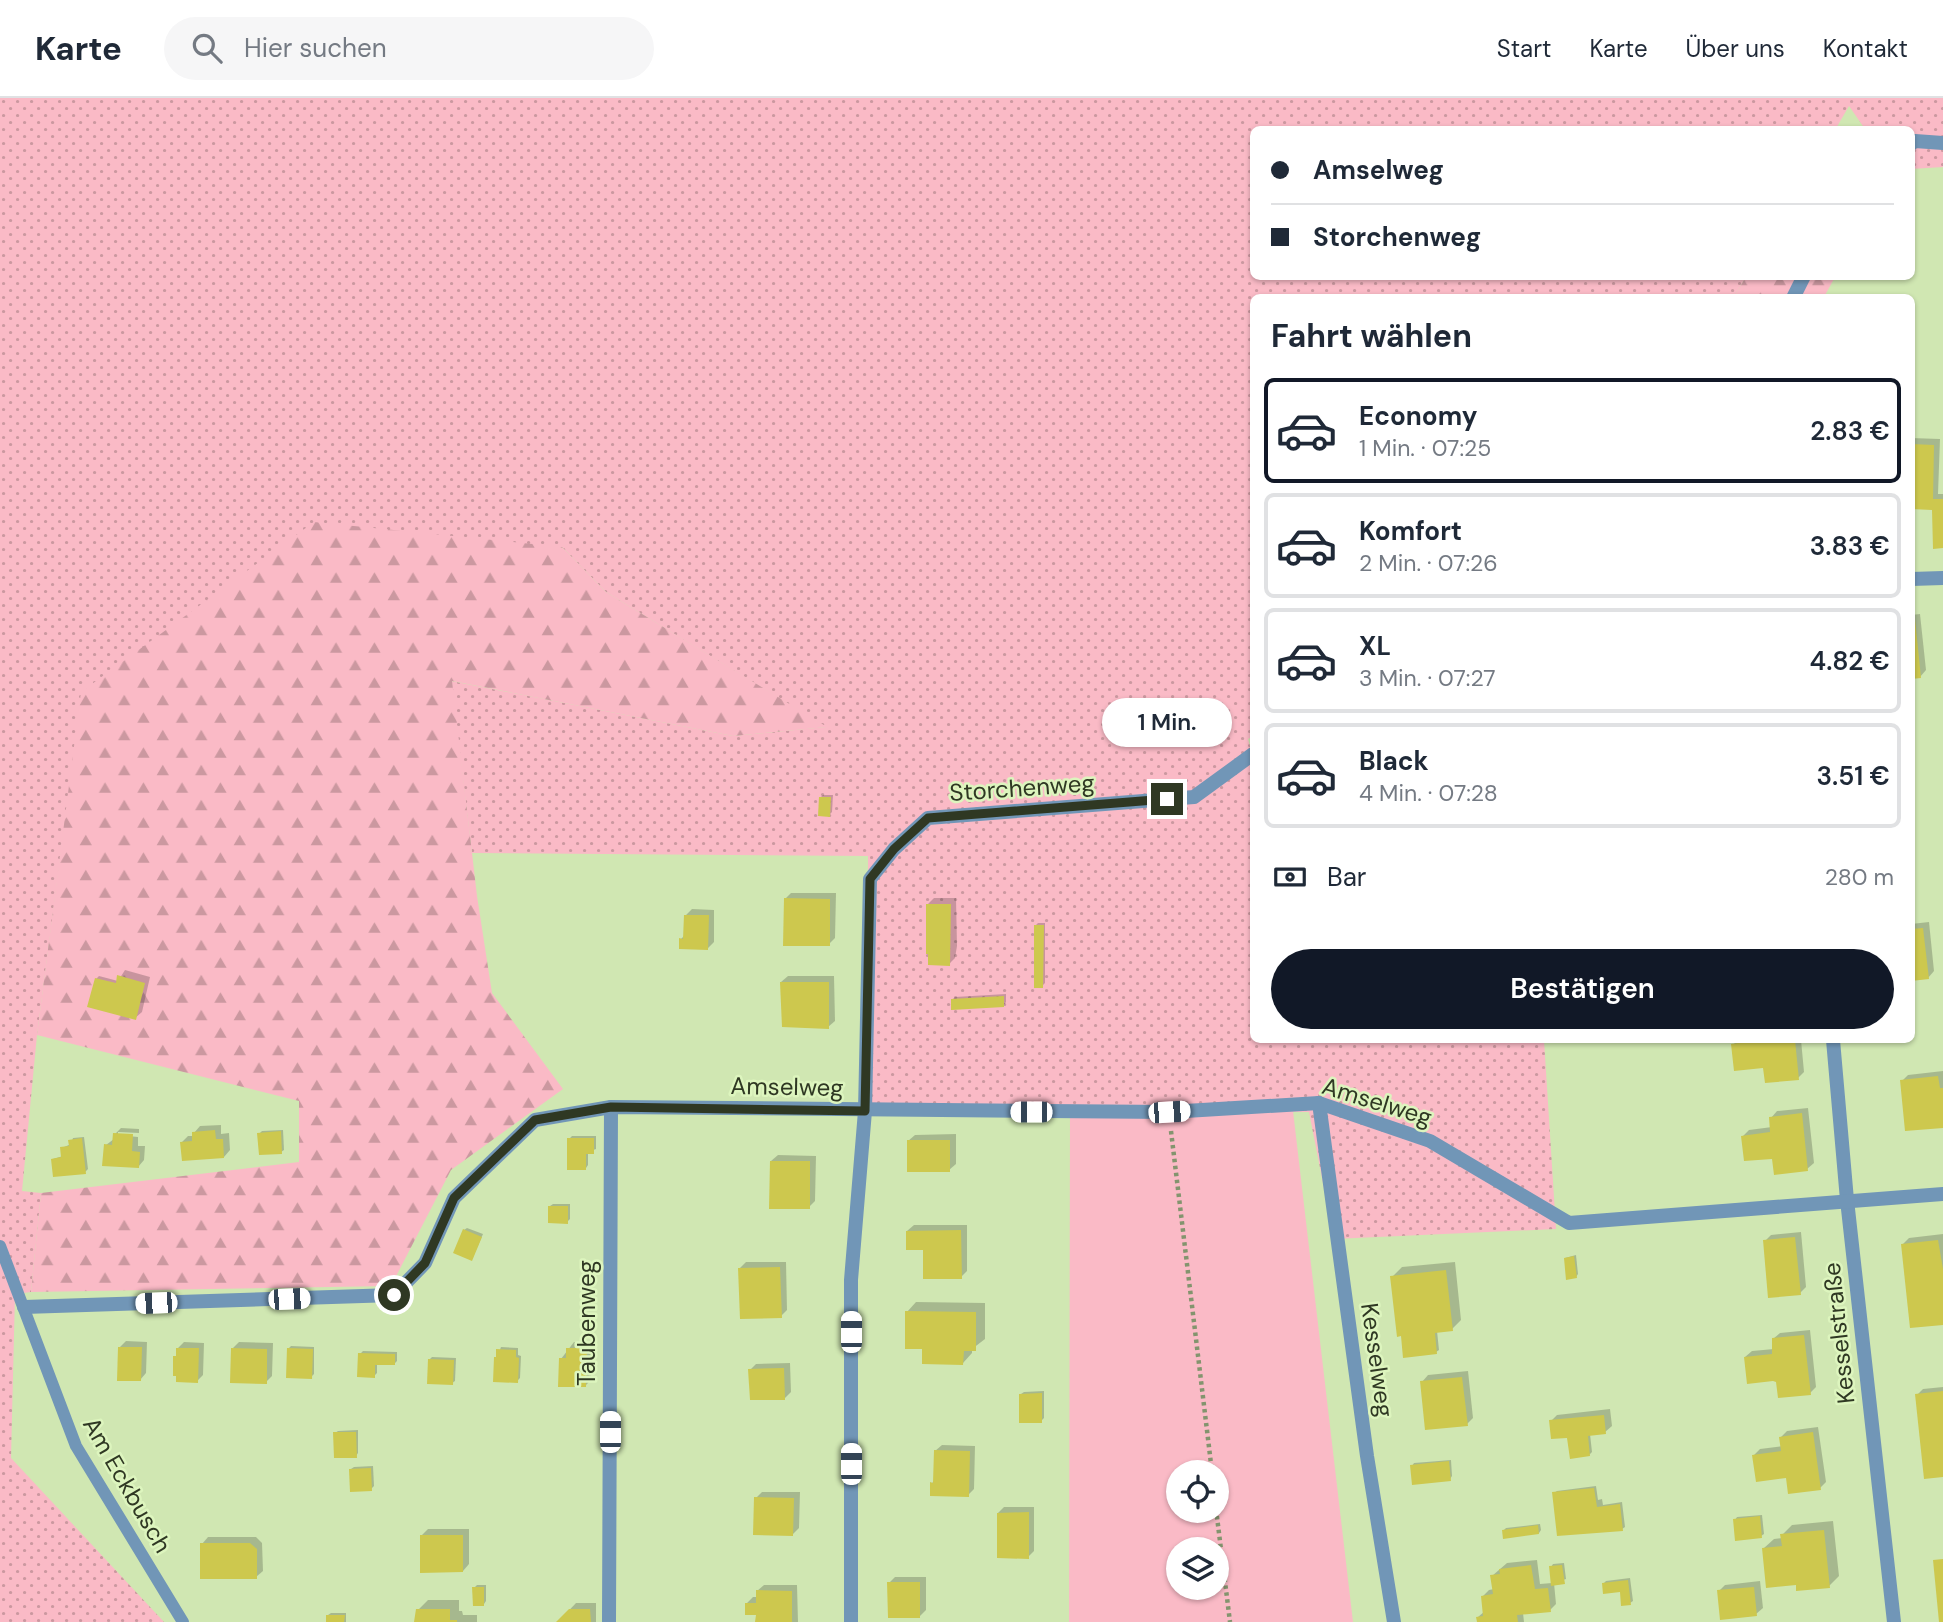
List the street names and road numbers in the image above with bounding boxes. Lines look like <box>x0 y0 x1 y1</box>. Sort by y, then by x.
street label: Storchenweg <box>948 767 1096 808</box>
street label: Amselweg <box>730 1070 844 1103</box>
street label: Amselweg <box>1319 1070 1436 1133</box>
street label: Taubenweg <box>571 1260 602 1386</box>
street label: Kesselstraße <box>1816 1261 1861 1405</box>
street label: Kesselweg <box>1354 1301 1401 1419</box>
street label: Am Eckbusch <box>76 1411 179 1558</box>

